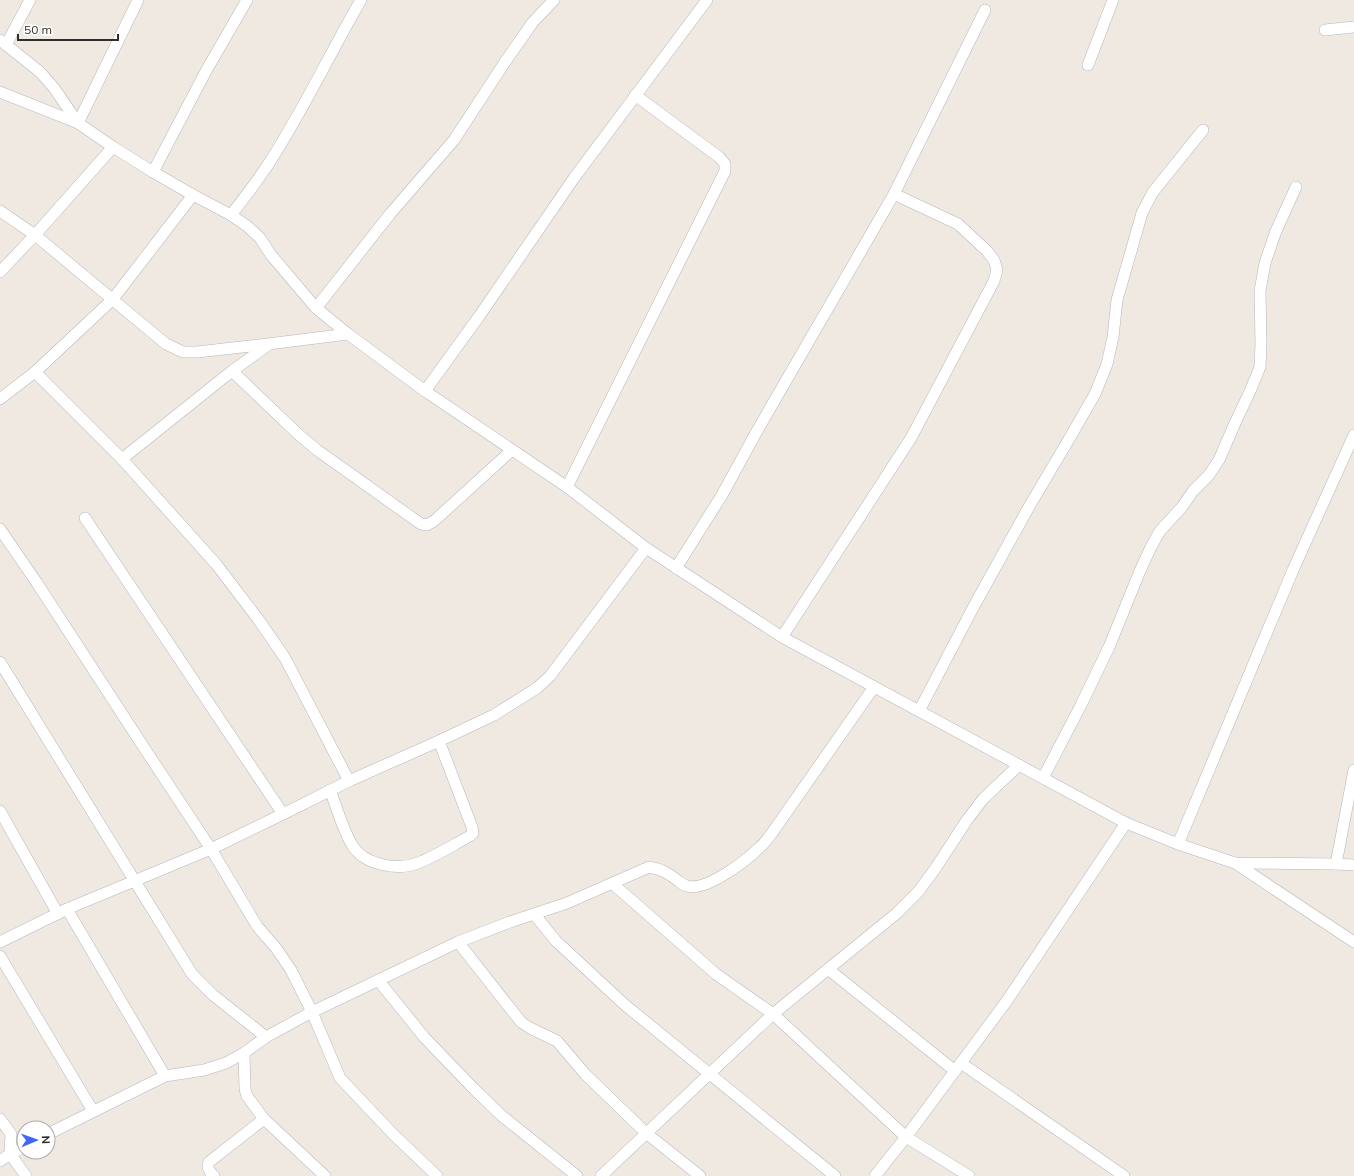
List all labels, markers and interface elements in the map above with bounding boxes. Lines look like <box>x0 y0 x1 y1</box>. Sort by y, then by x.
scale bar <box>18 16 118 42</box>
text: 50 m <box>24 22 52 37</box>
north arrow <box>16 1120 56 1160</box>
text: N <box>39 1135 53 1144</box>

